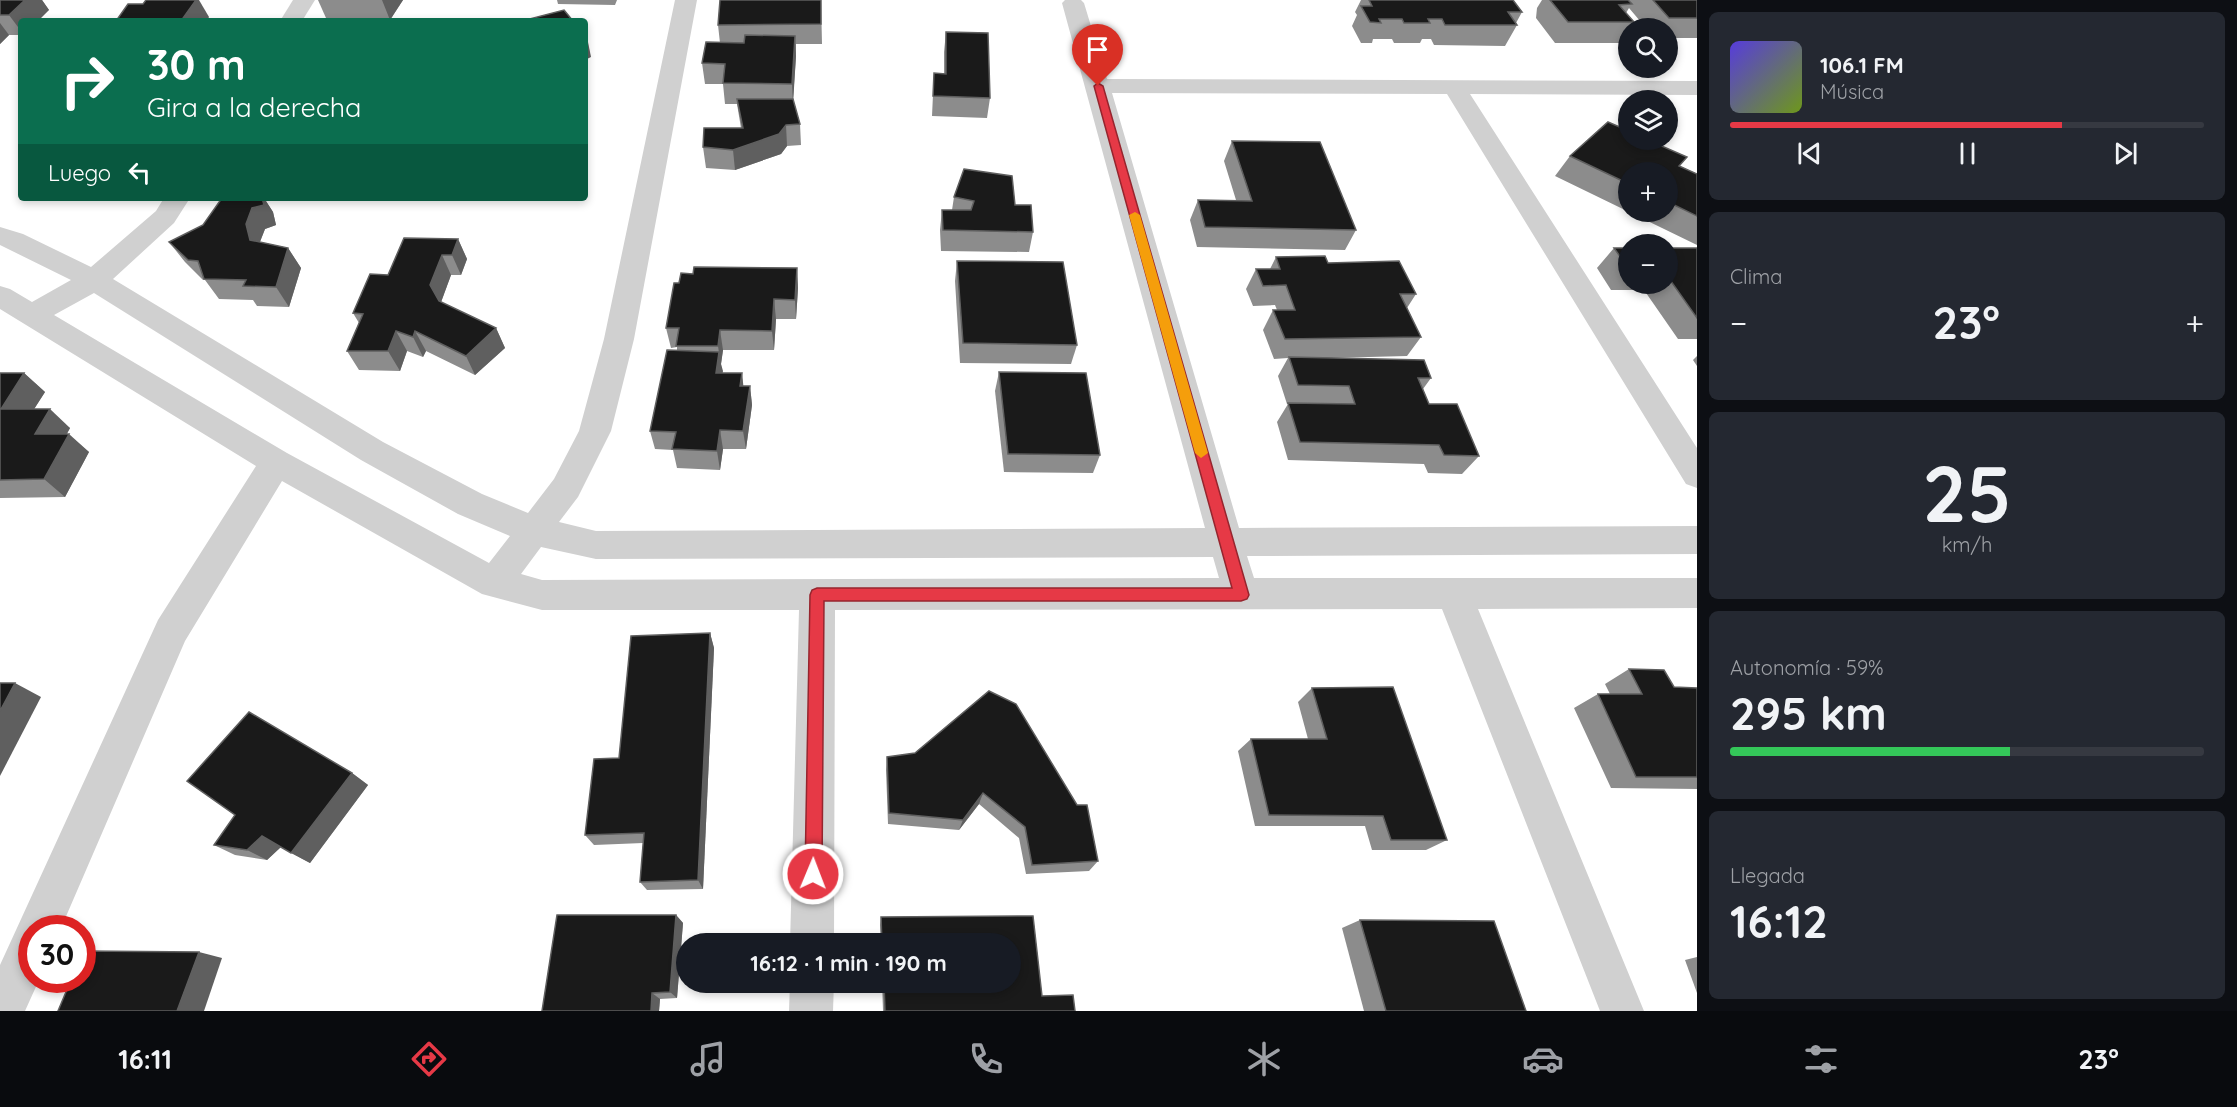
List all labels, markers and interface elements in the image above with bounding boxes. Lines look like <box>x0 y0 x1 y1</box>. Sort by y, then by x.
map controls <box>1618 18 1678 294</box>
button: search <box>1618 18 1678 78</box>
pin <box>1072 24 1123 86</box>
icon: arrive <box>1081 33 1114 66</box>
text: 30 m <box>147 38 246 91</box>
icon: right <box>48 42 126 120</box>
text: 106.1 FM <box>1820 51 1904 79</box>
text: Música <box>1820 79 1884 104</box>
text: Gira a la derecha <box>147 90 361 124</box>
button: layers <box>1618 90 1678 150</box>
icon: previous <box>1793 137 1826 170</box>
icon: pause <box>1951 137 1984 170</box>
icon: next <box>2109 137 2142 170</box>
icon: left <box>123 156 156 189</box>
text: Luego <box>48 159 111 187</box>
button: + <box>1618 162 1678 222</box>
button: − <box>1618 234 1678 294</box>
text: Clima <box>1730 264 1782 289</box>
text: 23° <box>1933 294 2000 350</box>
text: − <box>1730 302 1747 343</box>
text: + <box>2185 302 2204 343</box>
text: 25 <box>1922 444 2012 542</box>
text: km/h <box>1942 532 1992 557</box>
text: Autonomía · 59% <box>1730 655 1884 680</box>
text: 295 km <box>1730 685 1887 741</box>
position arrow <box>781 842 845 906</box>
text: Llegada <box>1730 863 1805 888</box>
text: 16:12 <box>1730 893 1828 949</box>
speed limit sign: 30 <box>18 915 96 993</box>
text: 16:12 · 1 min · 190 m <box>750 949 947 977</box>
icon: directions <box>408 1038 450 1080</box>
icon: music <box>687 1038 729 1080</box>
icon: phone <box>965 1038 1007 1080</box>
icon: climate <box>1243 1038 1285 1080</box>
icon: car <box>1522 1038 1564 1080</box>
icon: filters <box>1800 1038 1842 1080</box>
text: 16:11 <box>118 1042 172 1076</box>
text: 23° <box>2078 1042 2119 1076</box>

